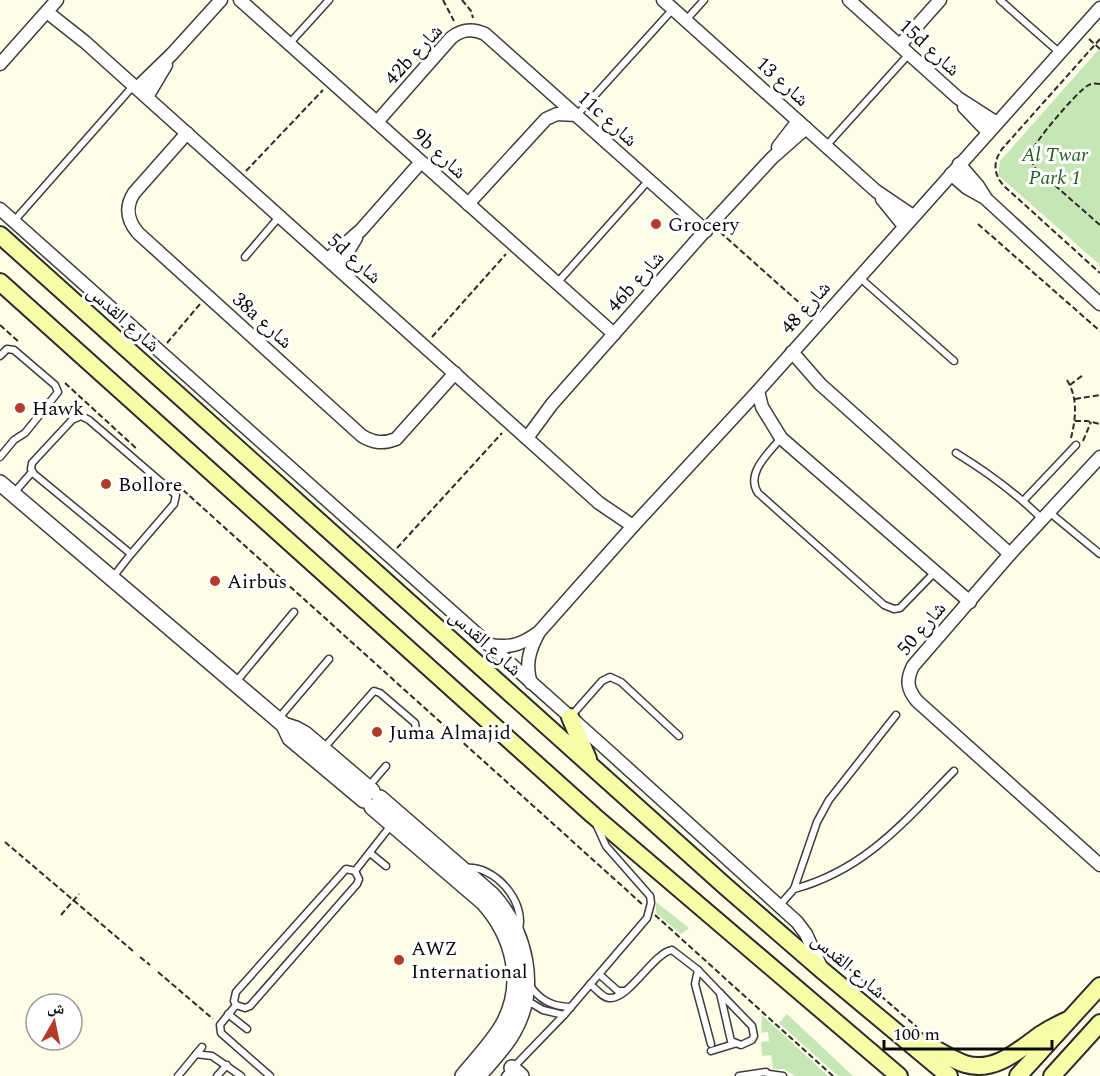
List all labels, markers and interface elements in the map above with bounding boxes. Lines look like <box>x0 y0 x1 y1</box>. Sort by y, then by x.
street label: 15d شارع <box>892 12 967 84</box>
street label: 42b شارع <box>377 17 450 92</box>
street label: شارع 13 <box>749 50 816 114</box>
street label: 11c شارع <box>570 83 644 154</box>
street label: 9b شارع <box>405 121 473 186</box>
park label: Al Twar Park 1 <box>1021 140 1089 193</box>
place label: Grocery <box>668 210 740 240</box>
marker: Grocery <box>649 217 663 231</box>
street label: 5d شارع <box>320 226 388 291</box>
street label: 46b شارع <box>600 244 672 319</box>
street label: شارع 48 <box>774 274 838 341</box>
street label: شارع القدس <box>80 278 167 360</box>
street label: 38a شارع <box>225 285 299 356</box>
place label: Hawk <box>32 394 84 424</box>
marker: Hawk <box>13 401 27 415</box>
place label: Bollore <box>118 470 182 500</box>
marker: Bollore <box>99 477 113 491</box>
place label: Airbus <box>227 567 287 597</box>
marker: Airbus <box>208 574 222 588</box>
street label: شارع 50 <box>890 595 954 662</box>
street label: شارع القدس <box>442 602 529 684</box>
place label: Juma Almajid <box>389 718 511 748</box>
marker: Juma Almajid <box>370 725 384 739</box>
street label: شارع القدس <box>804 926 892 1006</box>
place label: AWZ International <box>411 934 528 987</box>
marker: AWZ International <box>392 953 406 967</box>
north arrow <box>24 992 84 1052</box>
text: ش <box>46 995 66 1021</box>
scale bar <box>884 1013 1052 1051</box>
text: 100 m <box>893 1021 940 1048</box>

